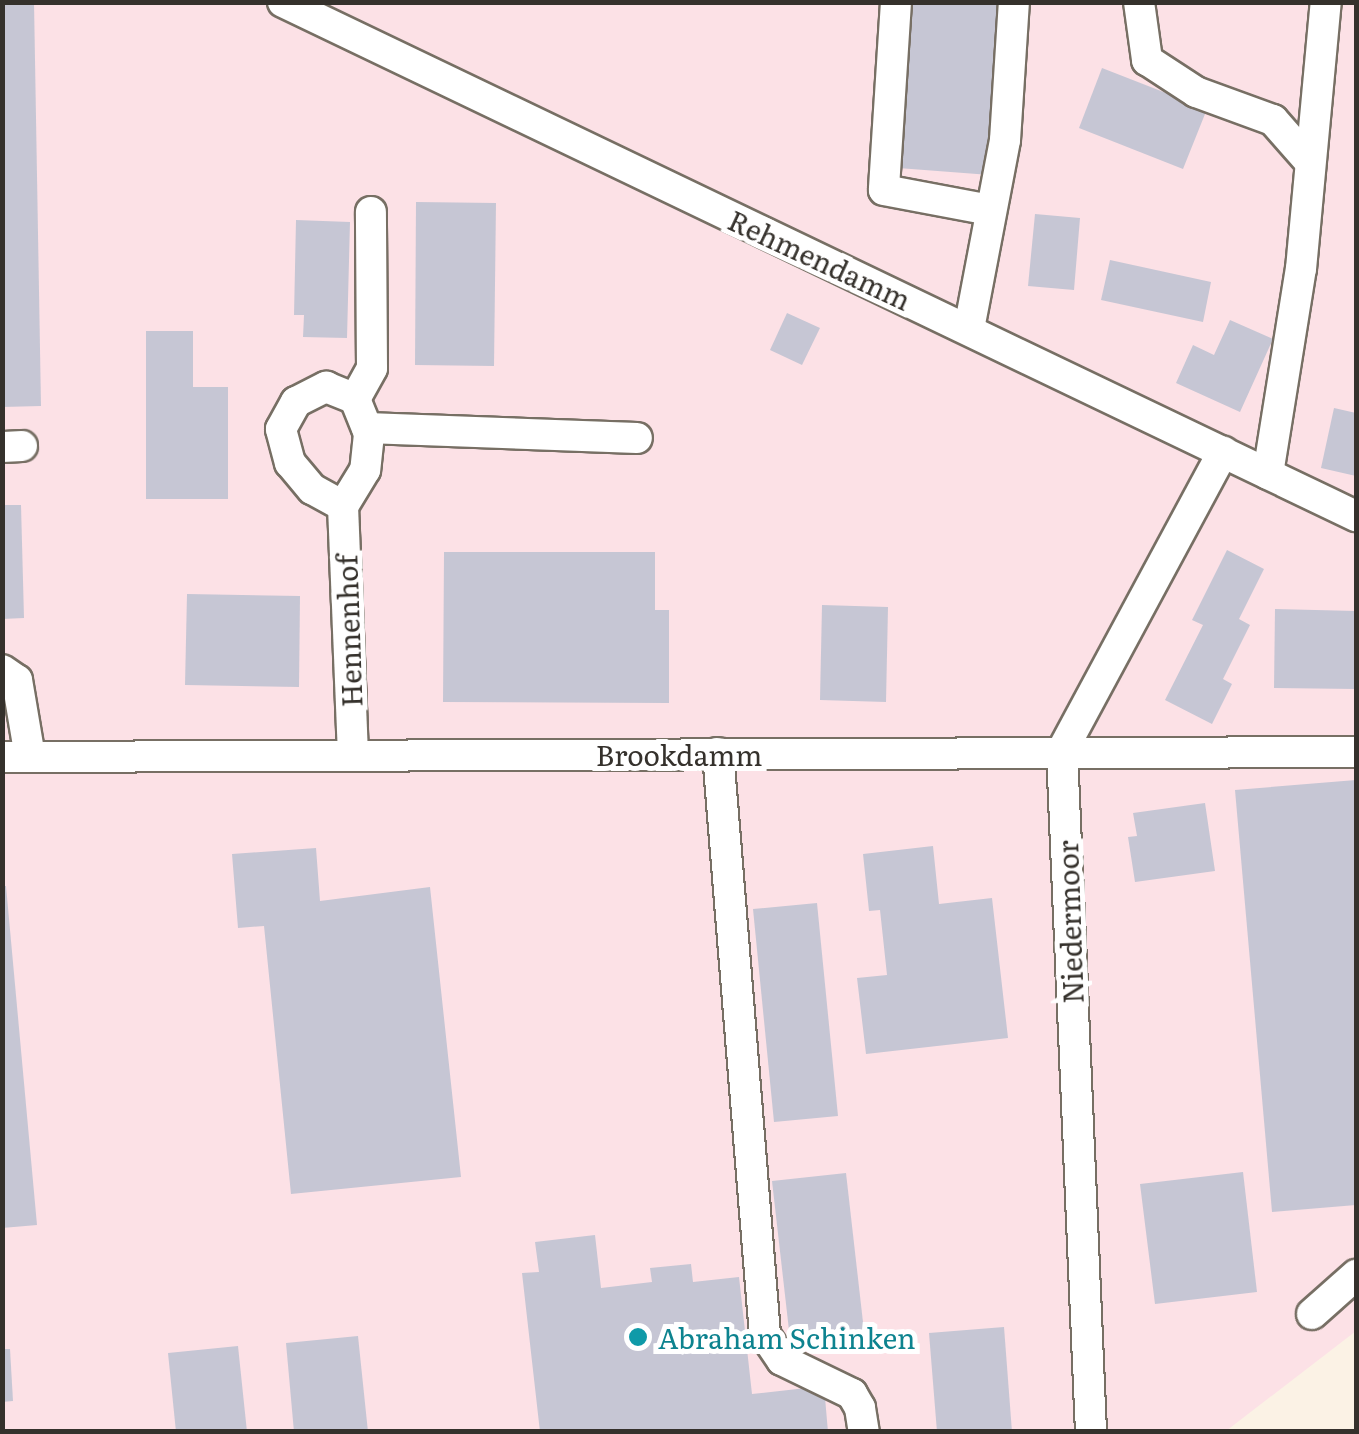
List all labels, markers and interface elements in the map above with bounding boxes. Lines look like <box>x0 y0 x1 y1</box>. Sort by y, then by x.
street label: Rehmendamm <box>723 202 917 316</box>
street label: Hennenhof <box>329 554 367 708</box>
street label: Brookdamm <box>596 737 762 771</box>
street label: Niedermoor <box>1049 840 1089 1004</box>
place label: Abraham Schinken <box>658 1320 916 1354</box>
marker: Abraham Schinken <box>627 1326 649 1348</box>

